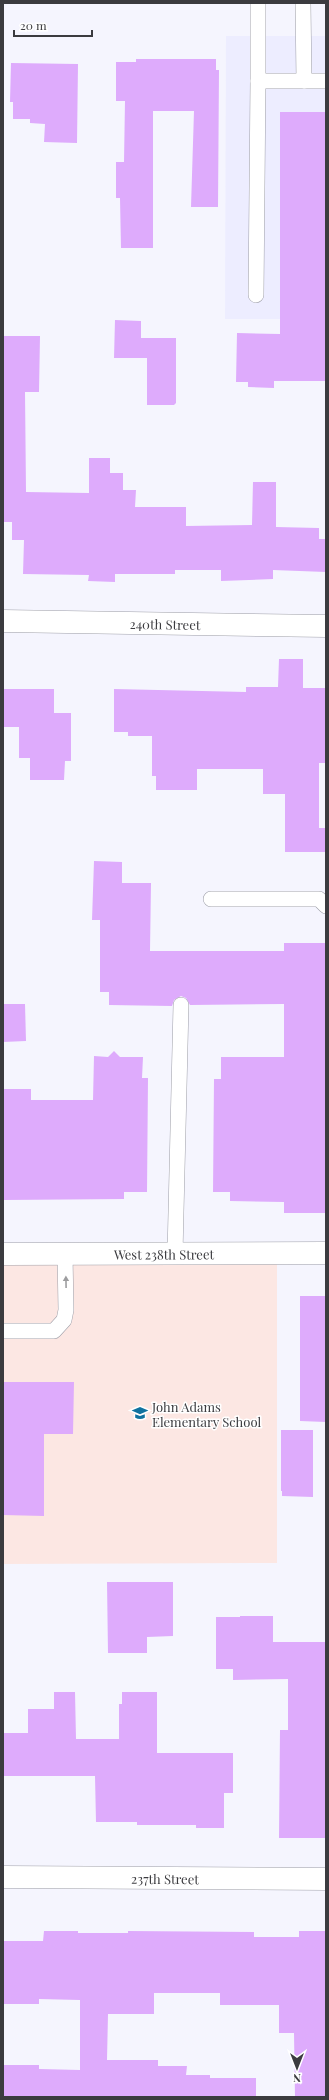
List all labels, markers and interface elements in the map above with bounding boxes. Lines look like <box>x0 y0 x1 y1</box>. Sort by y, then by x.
scale bar <box>14 12 92 38</box>
text: 20 m <box>20 17 47 33</box>
street label: 240th Street <box>129 614 201 633</box>
street label: West 238th Street <box>113 1245 215 1262</box>
one-way arrow <box>62 1276 69 1288</box>
place label: John Adams Elementary School <box>151 1398 261 1430</box>
school or university icon: John Adams Elementary School <box>131 1404 149 1422</box>
street label: 237th Street <box>131 1869 199 1887</box>
north arrow <box>277 2048 317 2088</box>
text: N <box>293 2071 301 2086</box>

